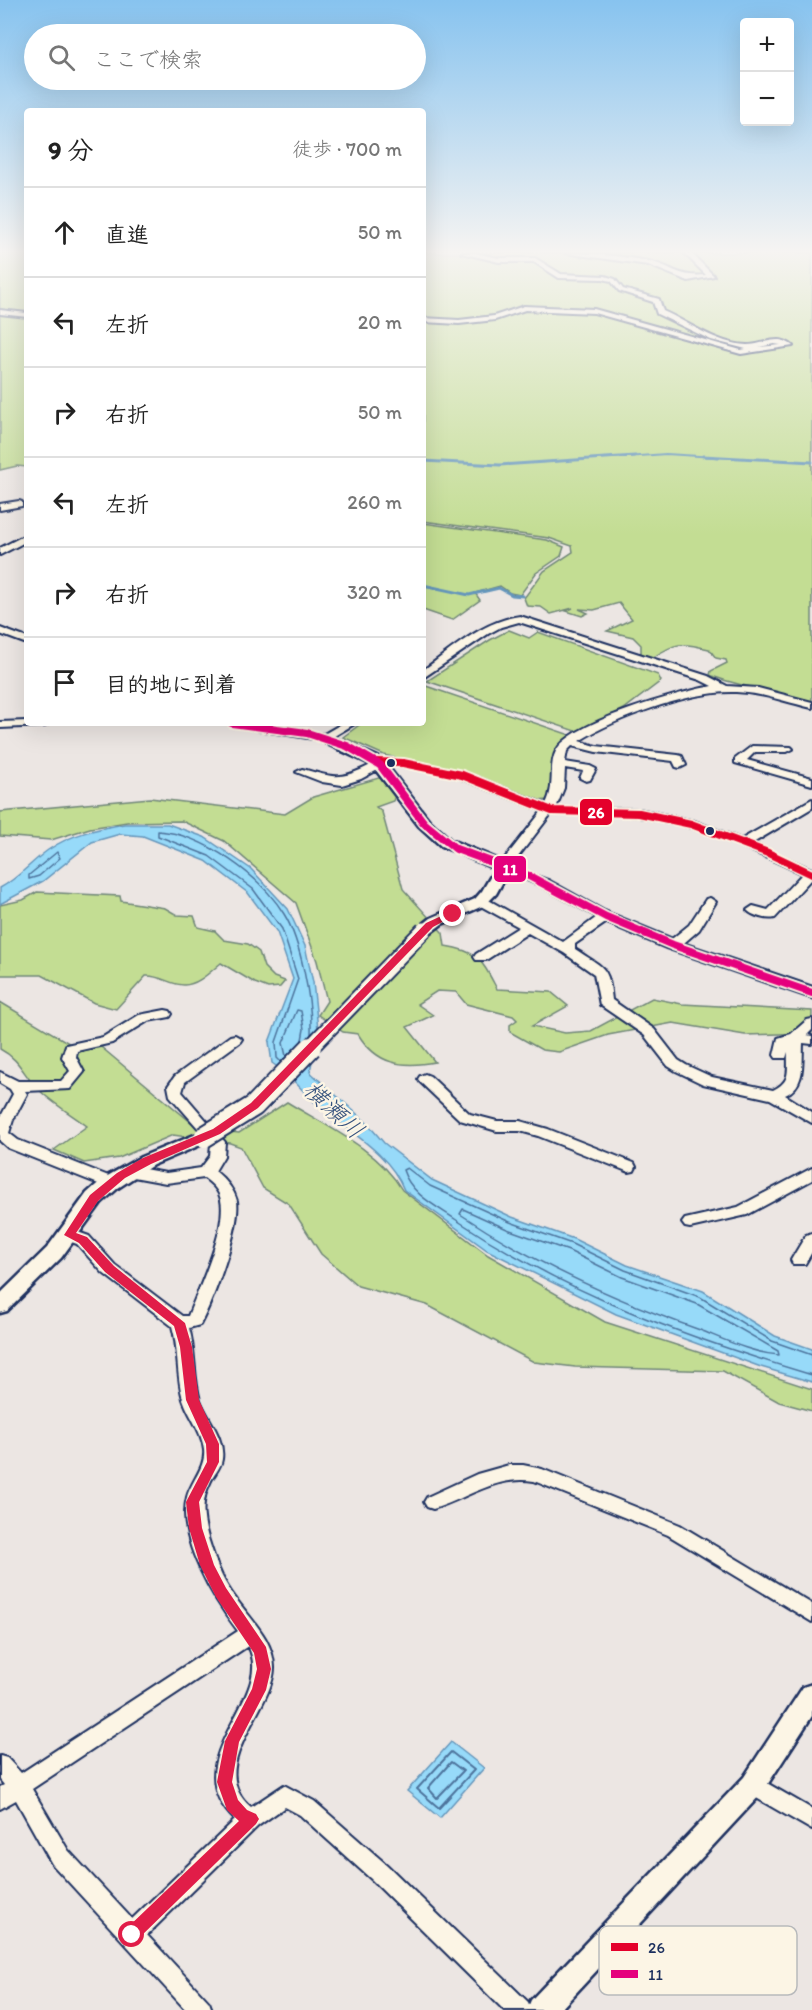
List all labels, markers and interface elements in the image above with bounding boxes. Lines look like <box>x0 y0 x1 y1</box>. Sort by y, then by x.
map controls <box>740 18 794 126</box>
button: + <box>740 18 794 72</box>
search box <box>24 24 426 90</box>
icon: search <box>45 41 78 74</box>
text: ここで検索 <box>93 46 203 73</box>
button: − <box>740 72 794 126</box>
text: 9 分 <box>48 134 93 166</box>
text: 徒歩 · 700 m <box>292 137 402 161</box>
icon: ahead <box>48 216 81 249</box>
text: 50 m <box>358 220 402 244</box>
text: 直進 <box>105 221 149 248</box>
icon: left <box>48 306 81 339</box>
text: 20 m <box>358 310 402 334</box>
text: 左折 <box>105 311 149 338</box>
icon: right <box>48 396 81 429</box>
text: 50 m <box>358 400 402 424</box>
text: 右折 <box>105 401 149 428</box>
icon: left <box>48 486 81 519</box>
text: 260 m <box>347 490 402 514</box>
text: 左折 <box>105 491 149 518</box>
icon: right <box>48 576 81 609</box>
text: 320 m <box>347 580 402 604</box>
text: 右折 <box>105 581 149 608</box>
icon: arrive <box>48 666 81 699</box>
text: 目的地に到着 <box>105 671 237 698</box>
unlabelled marker <box>385 757 397 769</box>
line badge: 26 <box>579 798 613 826</box>
text: 26 <box>588 803 605 822</box>
unlabelled marker <box>704 825 716 837</box>
line badge: 11 <box>493 855 527 883</box>
text: 11 <box>503 860 518 879</box>
route end <box>439 900 465 926</box>
water label: 横瀬川 <box>298 1074 371 1145</box>
route start <box>118 1921 144 1947</box>
legend <box>599 1926 797 1995</box>
text: 26 <box>648 1938 665 1957</box>
text: 11 <box>648 1965 663 1984</box>

